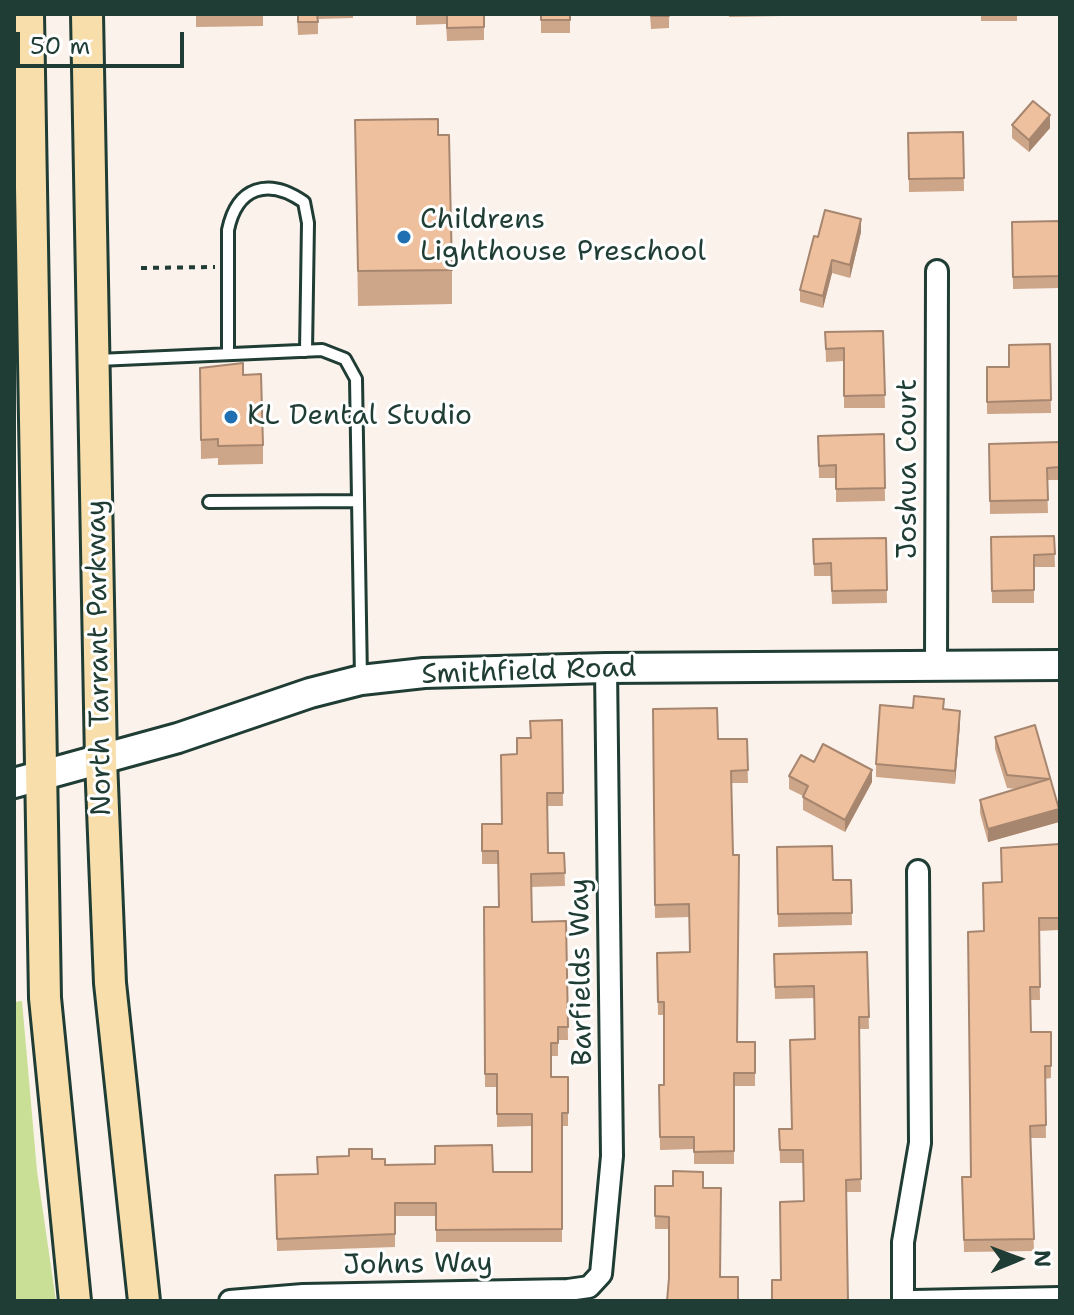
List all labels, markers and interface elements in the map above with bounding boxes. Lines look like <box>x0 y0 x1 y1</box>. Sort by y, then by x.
scale bar <box>20 16 188 66</box>
text: 50 m <box>30 30 90 62</box>
place label: Childrens Lighthouse Preschool <box>420 204 706 270</box>
marker: Childrens Lighthouse Preschool <box>395 228 413 246</box>
street label: Joshua Court <box>892 379 926 559</box>
place label: KL Dental Studio <box>247 400 472 434</box>
marker: KL Dental Studio <box>222 408 240 426</box>
street label: North Tarrant Parkway <box>80 500 120 816</box>
street label: Smithfield Road <box>421 651 637 693</box>
street label: Barfields Way <box>564 878 600 1066</box>
north arrow <box>978 1219 1058 1299</box>
street label: Johns Way <box>343 1247 493 1283</box>
text: N <box>1028 1250 1057 1268</box>

